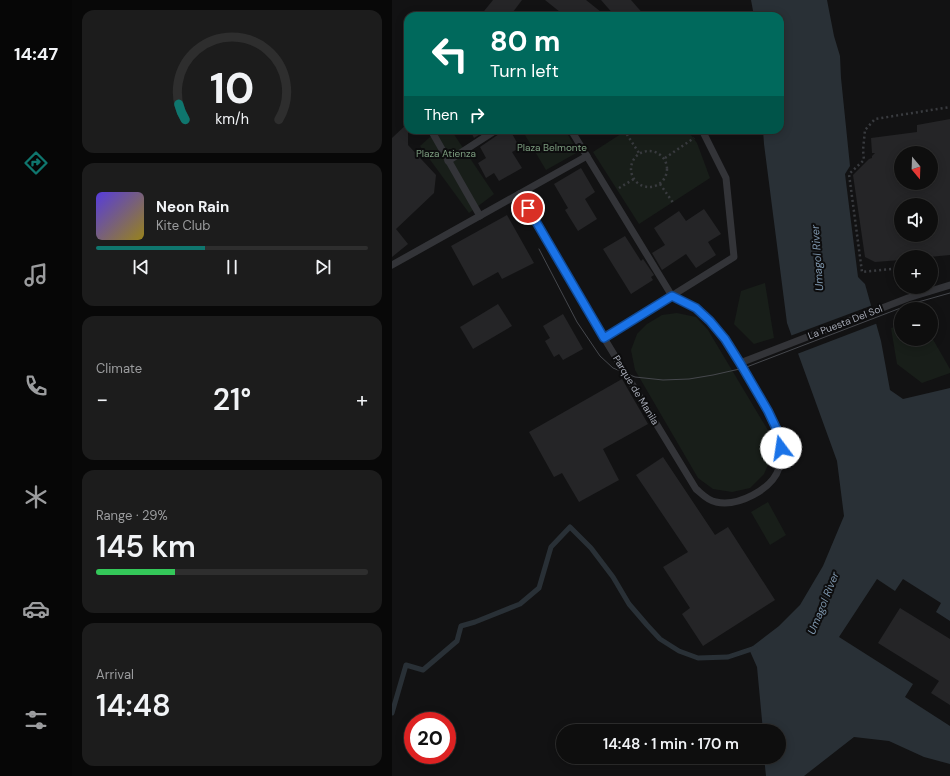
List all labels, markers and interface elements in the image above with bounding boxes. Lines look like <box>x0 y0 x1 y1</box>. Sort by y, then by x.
text: 80 m <box>490 23 560 60</box>
icon: left <box>424 28 476 80</box>
text: 14:47 <box>14 42 58 66</box>
text: Turn left <box>490 59 559 83</box>
text: 10 <box>210 61 254 115</box>
icon: right <box>466 104 488 126</box>
text: Then <box>424 105 458 125</box>
text: km/h <box>215 109 249 127</box>
park label: Plaza Belmonte <box>517 141 587 154</box>
north arrow <box>894 146 938 190</box>
map controls <box>894 146 938 346</box>
park label: Plaza Atienza <box>416 147 476 160</box>
icon: directions <box>22 149 50 177</box>
pin <box>511 191 545 225</box>
text: Neon Rain <box>156 197 229 217</box>
icon: arrive <box>517 197 539 219</box>
button: sound <box>894 198 938 242</box>
text: Kite Club <box>156 217 210 234</box>
water label: Umagol River <box>808 224 826 292</box>
button: + <box>894 250 938 294</box>
icon: previous <box>130 256 152 278</box>
icon: pause <box>221 256 243 278</box>
icon: next <box>312 256 334 278</box>
icon: music <box>22 261 50 289</box>
street label: La Puesta Del Sol <box>806 302 884 342</box>
button: − <box>894 302 938 346</box>
street label: Parque de Manila <box>610 353 662 427</box>
text: Climate <box>96 360 142 377</box>
icon: phone <box>22 372 50 400</box>
text: 21° <box>213 380 251 419</box>
text: − <box>96 385 108 414</box>
text: + <box>356 385 368 414</box>
position arrow <box>760 427 802 469</box>
icon: climate <box>22 483 50 511</box>
text: Range · 29% <box>96 507 168 524</box>
text: 145 km <box>96 527 196 566</box>
water label: Umagol River <box>804 569 842 636</box>
icon: car <box>22 595 50 623</box>
text: Arrival <box>96 666 134 683</box>
text: 14:48 <box>96 686 171 725</box>
icon: filters <box>22 706 50 734</box>
speed limit sign: 20 <box>404 712 456 764</box>
text: 14:48 · 1 min · 170 m <box>603 734 739 754</box>

